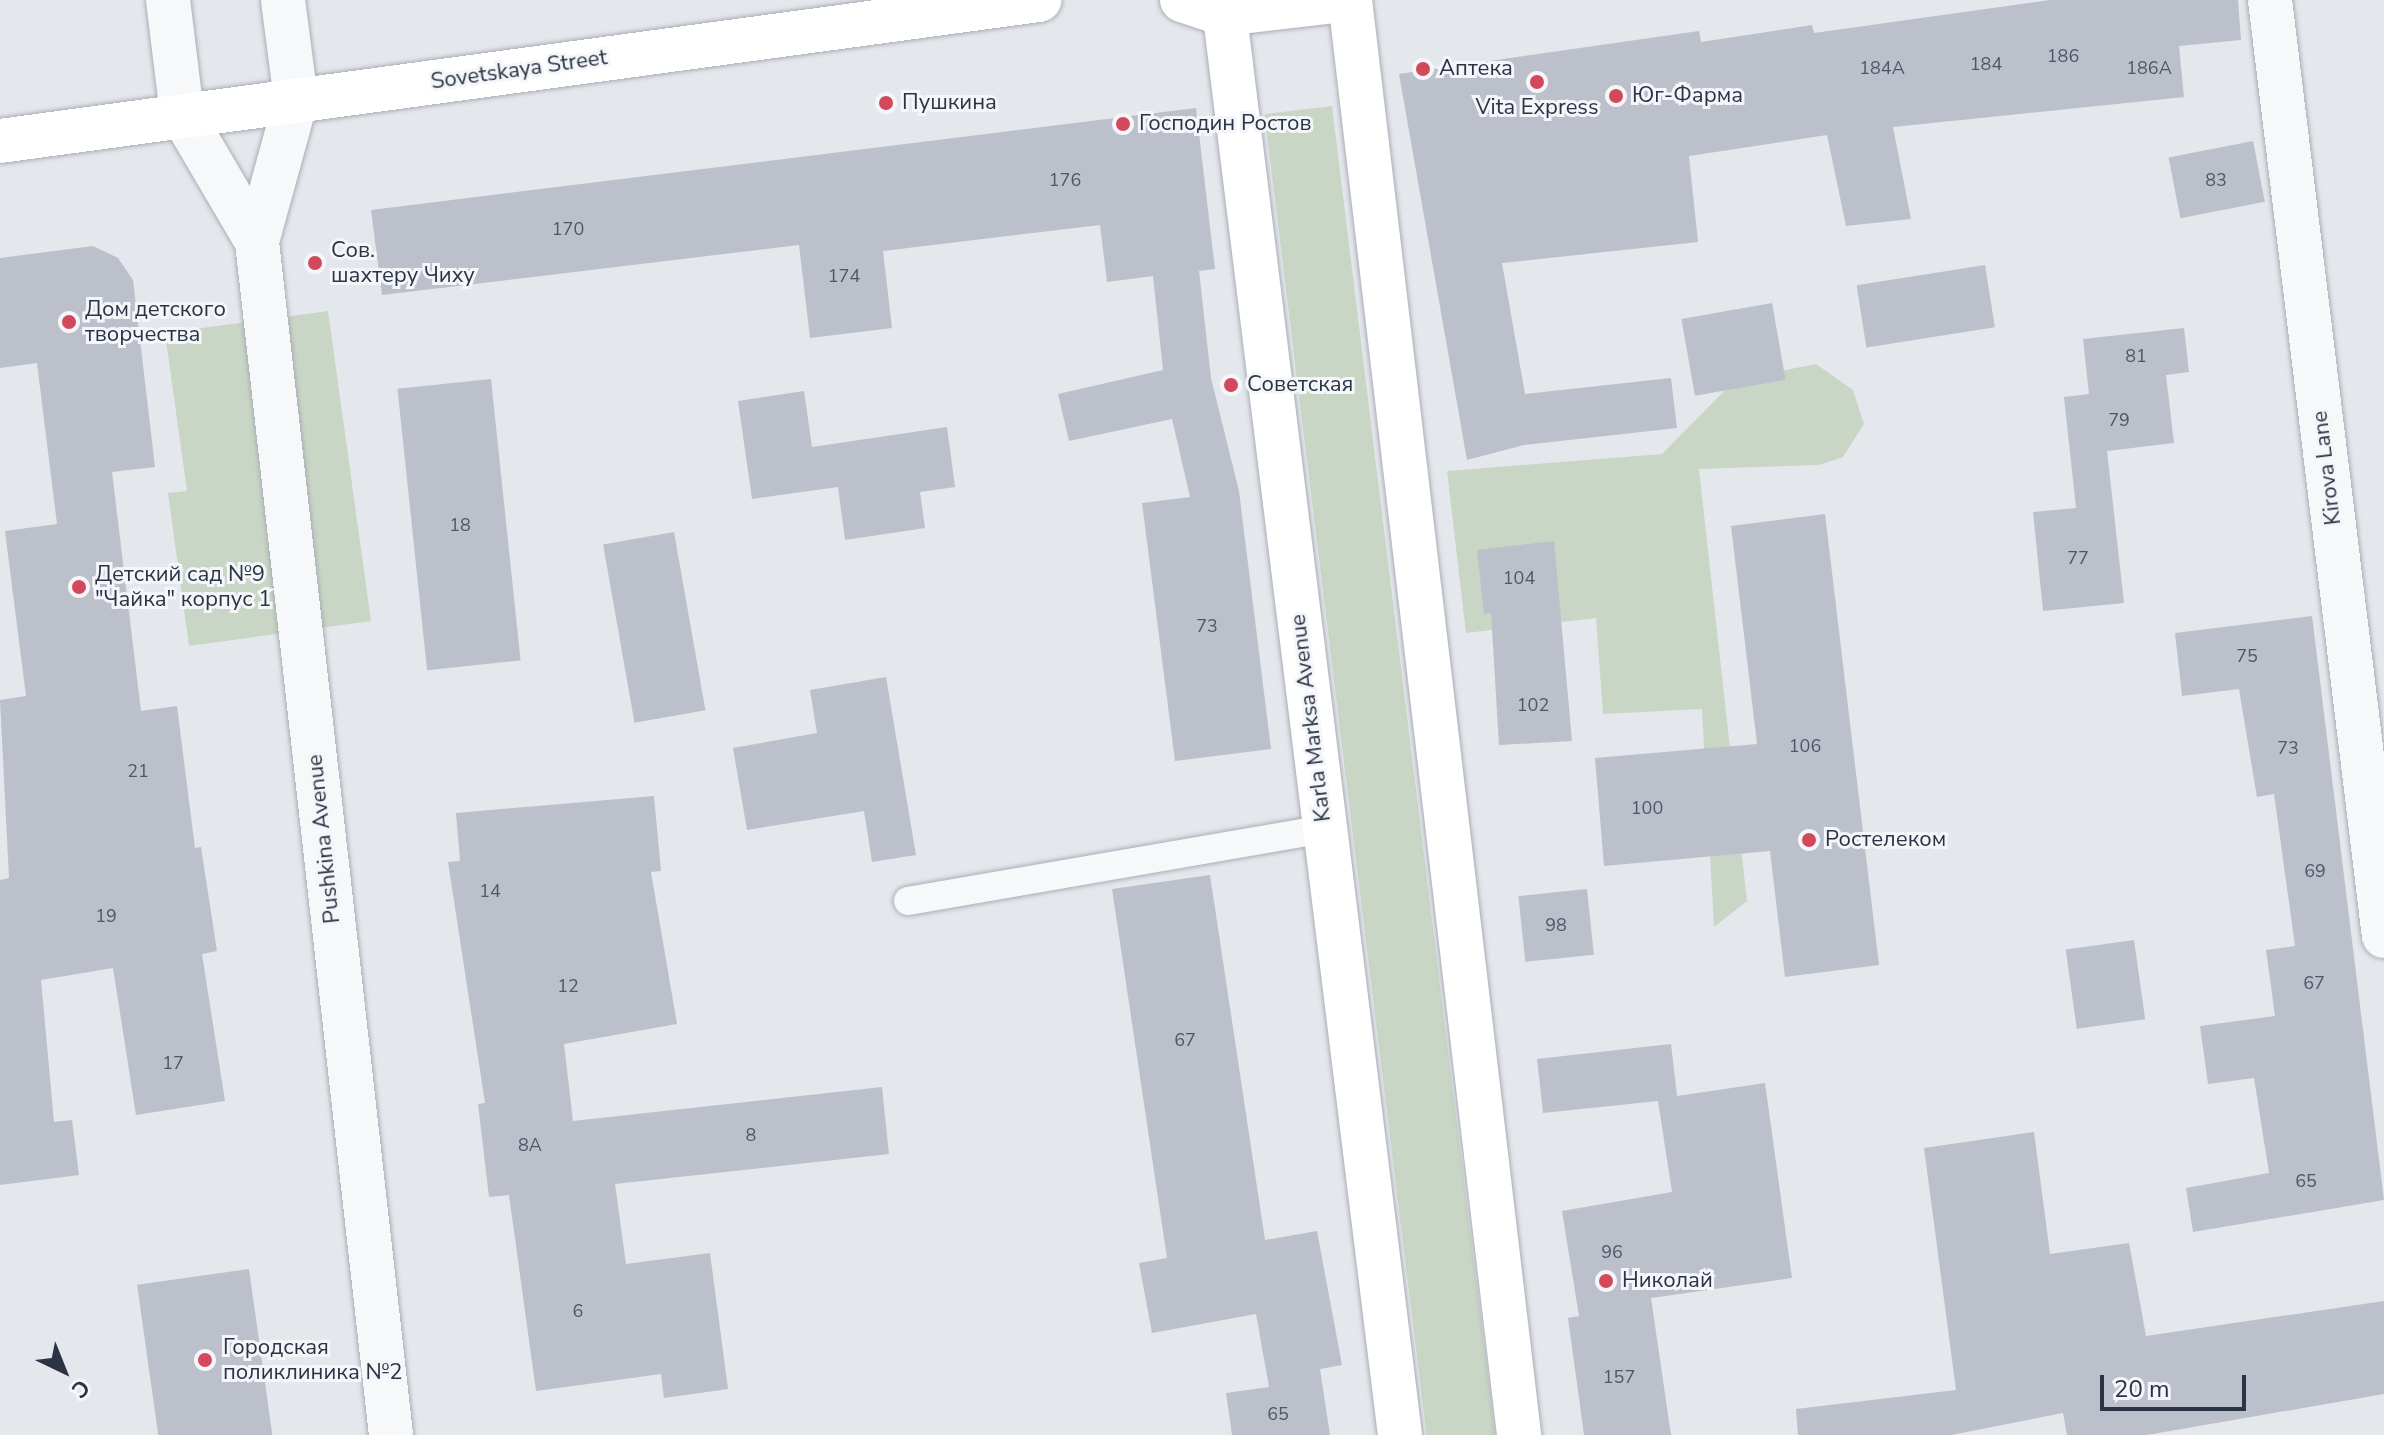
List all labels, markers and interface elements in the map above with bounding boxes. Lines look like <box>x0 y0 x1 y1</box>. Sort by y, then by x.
street label: Sovetskaya Street <box>429 45 609 95</box>
house number: 186 <box>2047 45 2079 67</box>
house number: 184 <box>1970 53 2002 75</box>
place label: Аптека <box>1439 56 1513 82</box>
house number: 184А <box>1859 57 1905 79</box>
house number: 186А <box>2126 57 2172 79</box>
marker: Аптека <box>1414 60 1432 78</box>
marker: Vita Express <box>1528 73 1546 91</box>
place label: Юг-Фарма <box>1632 83 1743 109</box>
marker: Юг-Фарма <box>1607 87 1625 105</box>
place label: Пушкина <box>902 90 997 116</box>
marker: Пушкина <box>877 94 895 112</box>
place label: Vita Express <box>1475 95 1599 121</box>
place label: Господин Ростов <box>1139 111 1312 137</box>
marker: Господин Ростов <box>1114 115 1132 133</box>
house number: 176 <box>1049 169 1081 191</box>
house number: 83 <box>2205 169 2227 191</box>
house number: 170 <box>552 218 584 240</box>
place label: Сов. шахтеру Чиху <box>331 237 475 288</box>
marker: Сов. шахтеру Чиху <box>306 254 324 272</box>
house number: 174 <box>828 265 860 287</box>
place label: Дом детского творчества <box>85 296 226 348</box>
marker: Дом детского творчества <box>60 313 78 331</box>
house number: 81 <box>2125 345 2147 367</box>
place label: Советская <box>1247 372 1353 398</box>
marker: Советская <box>1222 376 1240 394</box>
house number: 79 <box>2108 409 2130 431</box>
street label: Kirova Lane <box>2307 409 2347 527</box>
house number: 18 <box>449 514 471 536</box>
house number: 77 <box>2067 547 2089 569</box>
place label: Детский сад №9 "Чайка" корпус 1 <box>95 561 271 612</box>
house number: 104 <box>1503 567 1535 589</box>
marker: Детский сад №9 "Чайка" корпус 1 <box>70 578 88 596</box>
street label: Karla Marksa Avenue <box>1285 613 1337 823</box>
house number: 73 <box>1196 615 1218 637</box>
house number: 75 <box>2236 645 2258 667</box>
house number: 102 <box>1517 694 1549 716</box>
house number: 106 <box>1789 735 1821 757</box>
house number: 73 <box>2277 737 2299 759</box>
street label: Pushkina Avenue <box>302 753 346 925</box>
house number: 21 <box>127 760 149 782</box>
house number: 100 <box>1631 797 1663 819</box>
place label: Ростелеком <box>1825 827 1946 853</box>
marker: Ростелеком <box>1800 831 1818 849</box>
house number: 69 <box>2304 860 2326 882</box>
house number: 14 <box>479 880 501 902</box>
house number: 19 <box>95 905 117 927</box>
house number: 98 <box>1545 914 1567 936</box>
house number: 67 <box>2303 972 2325 994</box>
house number: 12 <box>557 975 579 997</box>
house number: 67 <box>1174 1029 1196 1051</box>
house number: 17 <box>162 1052 184 1074</box>
house number: 8 <box>746 1124 756 1146</box>
house number: 8А <box>518 1134 542 1156</box>
house number: 65 <box>2295 1170 2317 1192</box>
house number: 96 <box>1601 1241 1623 1263</box>
place label: Николай <box>1622 1268 1713 1294</box>
marker: Николай <box>1597 1272 1615 1290</box>
house number: 6 <box>573 1300 583 1322</box>
north arrow <box>24 1331 104 1411</box>
place label: Городская поликлиника №2 <box>223 1334 402 1386</box>
marker: Городская поликлиника №2 <box>194 1349 216 1371</box>
scale bar <box>2104 1359 2250 1409</box>
house number: 157 <box>1603 1366 1635 1388</box>
text: С <box>65 1372 96 1405</box>
text: 20 m <box>2114 1373 2170 1405</box>
house number: 65 <box>1267 1403 1289 1425</box>

